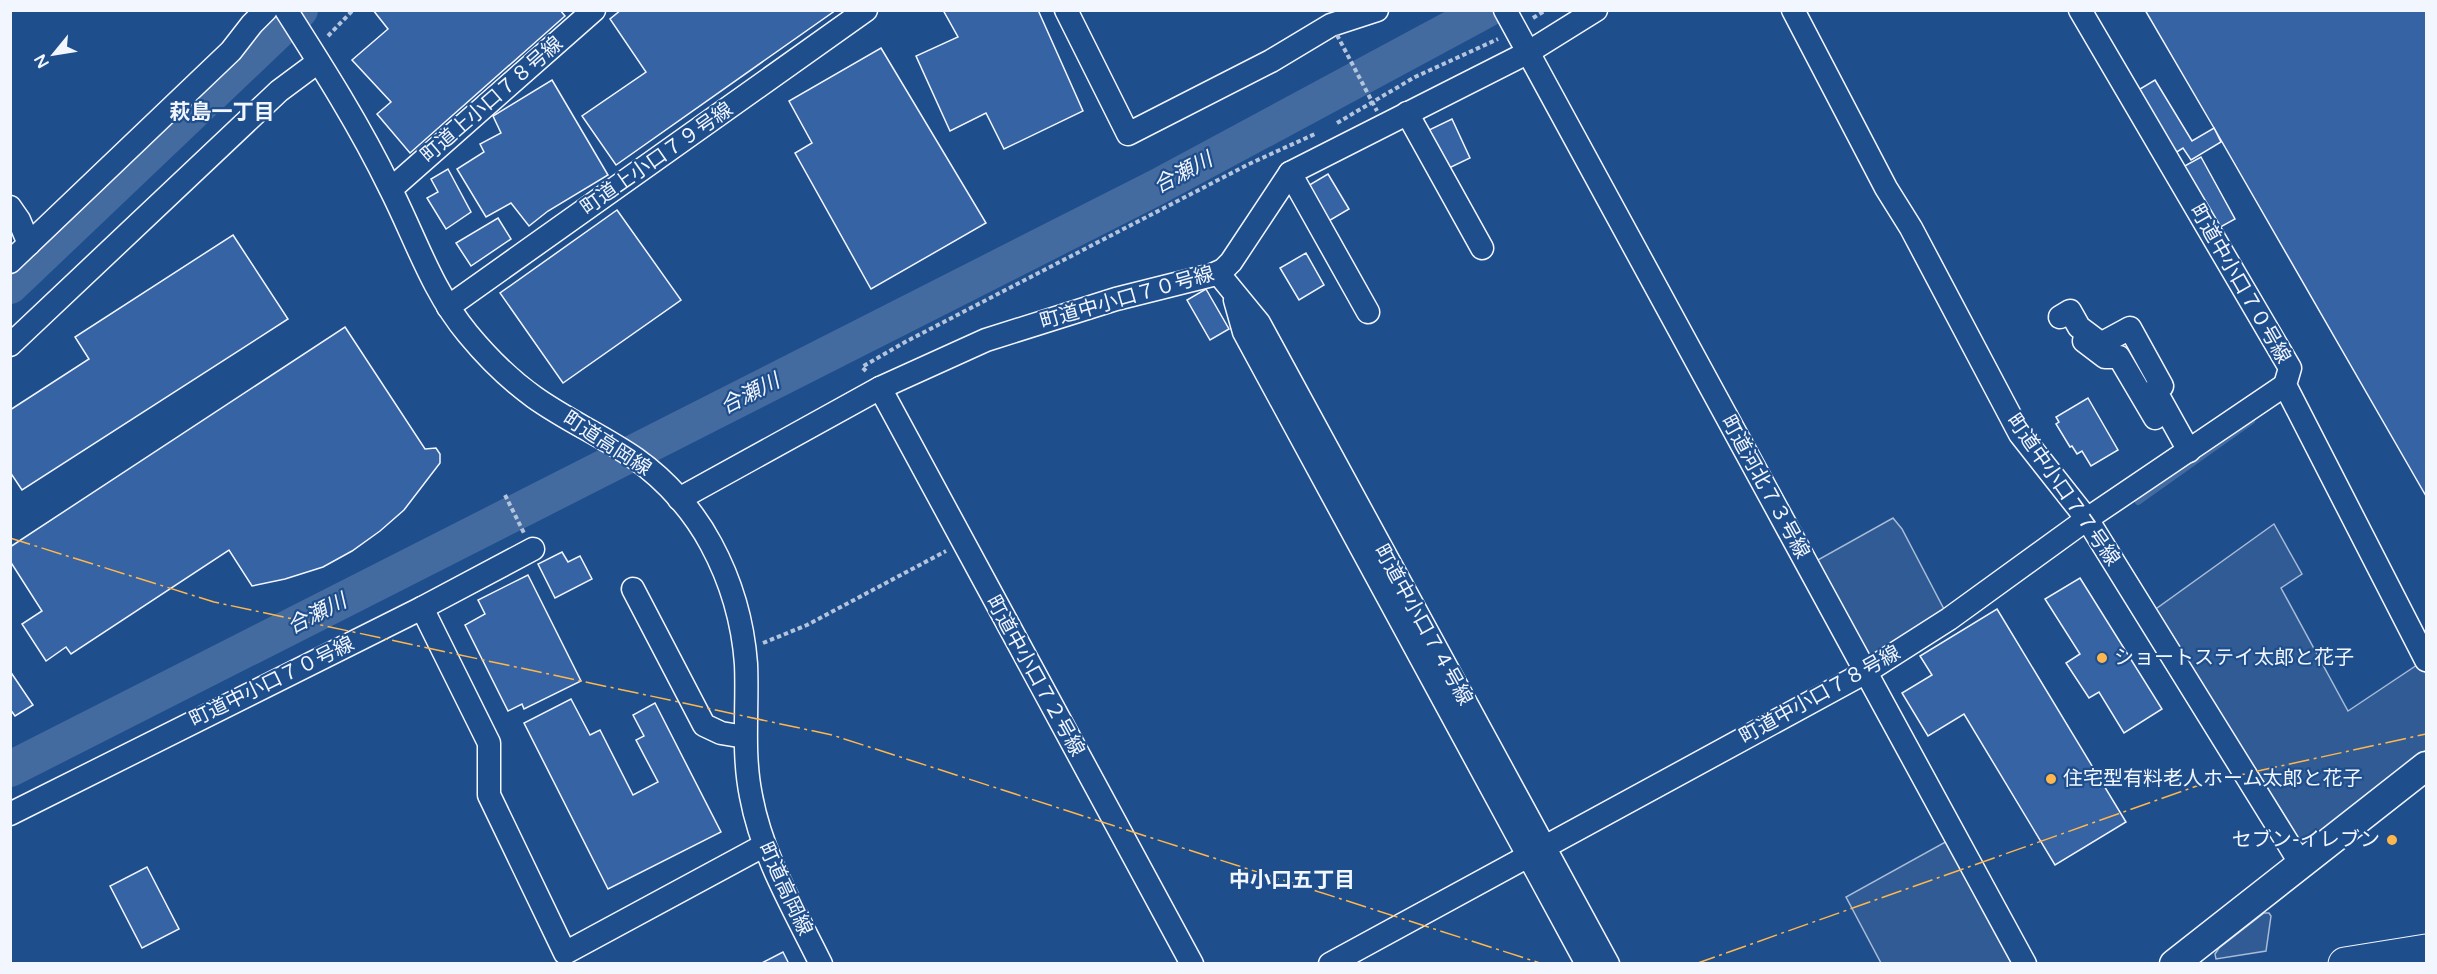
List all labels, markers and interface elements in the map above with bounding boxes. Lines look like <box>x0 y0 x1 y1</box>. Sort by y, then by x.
north arrow <box>24 24 84 84</box>
street label: 町道上小口７８号線 <box>416 32 568 168</box>
text: N <box>30 50 54 72</box>
street label: 町道上小口７９号線 <box>576 98 738 220</box>
district label: 萩島一丁目 <box>170 100 275 125</box>
water label: 合瀬川 <box>1149 146 1218 199</box>
street label: 町道中小口７０号線 <box>2185 200 2295 368</box>
street label: 町道中小口７０号線 <box>1037 262 1217 334</box>
water label: 合瀬川 <box>716 368 786 419</box>
street label: 町道高岡線 <box>559 407 655 481</box>
street label: 町道中小口７７号線 <box>2002 409 2124 571</box>
street label: 町道河北７３号線 <box>1716 411 1814 563</box>
street label: 町道中小口７４号線 <box>1369 540 1477 710</box>
water label: 合瀬川 <box>283 588 353 639</box>
street label: 町道中小口７２号線 <box>981 591 1089 761</box>
street label: 町道中小口７０号線 <box>186 632 358 732</box>
street label: 町道中小口７８号線 <box>1735 641 1905 749</box>
place label: ショートステイ太郎と花子 <box>2114 646 2354 670</box>
marker: ショートステイ太郎と花子 <box>2095 651 2109 665</box>
place label: 住宅型有料老人ホーム太郎と花子 <box>2063 767 2362 791</box>
marker: 住宅型有料老人ホーム太郎と花子 <box>2044 772 2058 786</box>
place label: セブン-イレブン <box>2232 828 2380 852</box>
marker: セブン-イレブン <box>2385 833 2399 847</box>
street label: 町道高岡線 <box>753 839 817 939</box>
district label: 中小口五丁目 <box>1229 868 1355 893</box>

